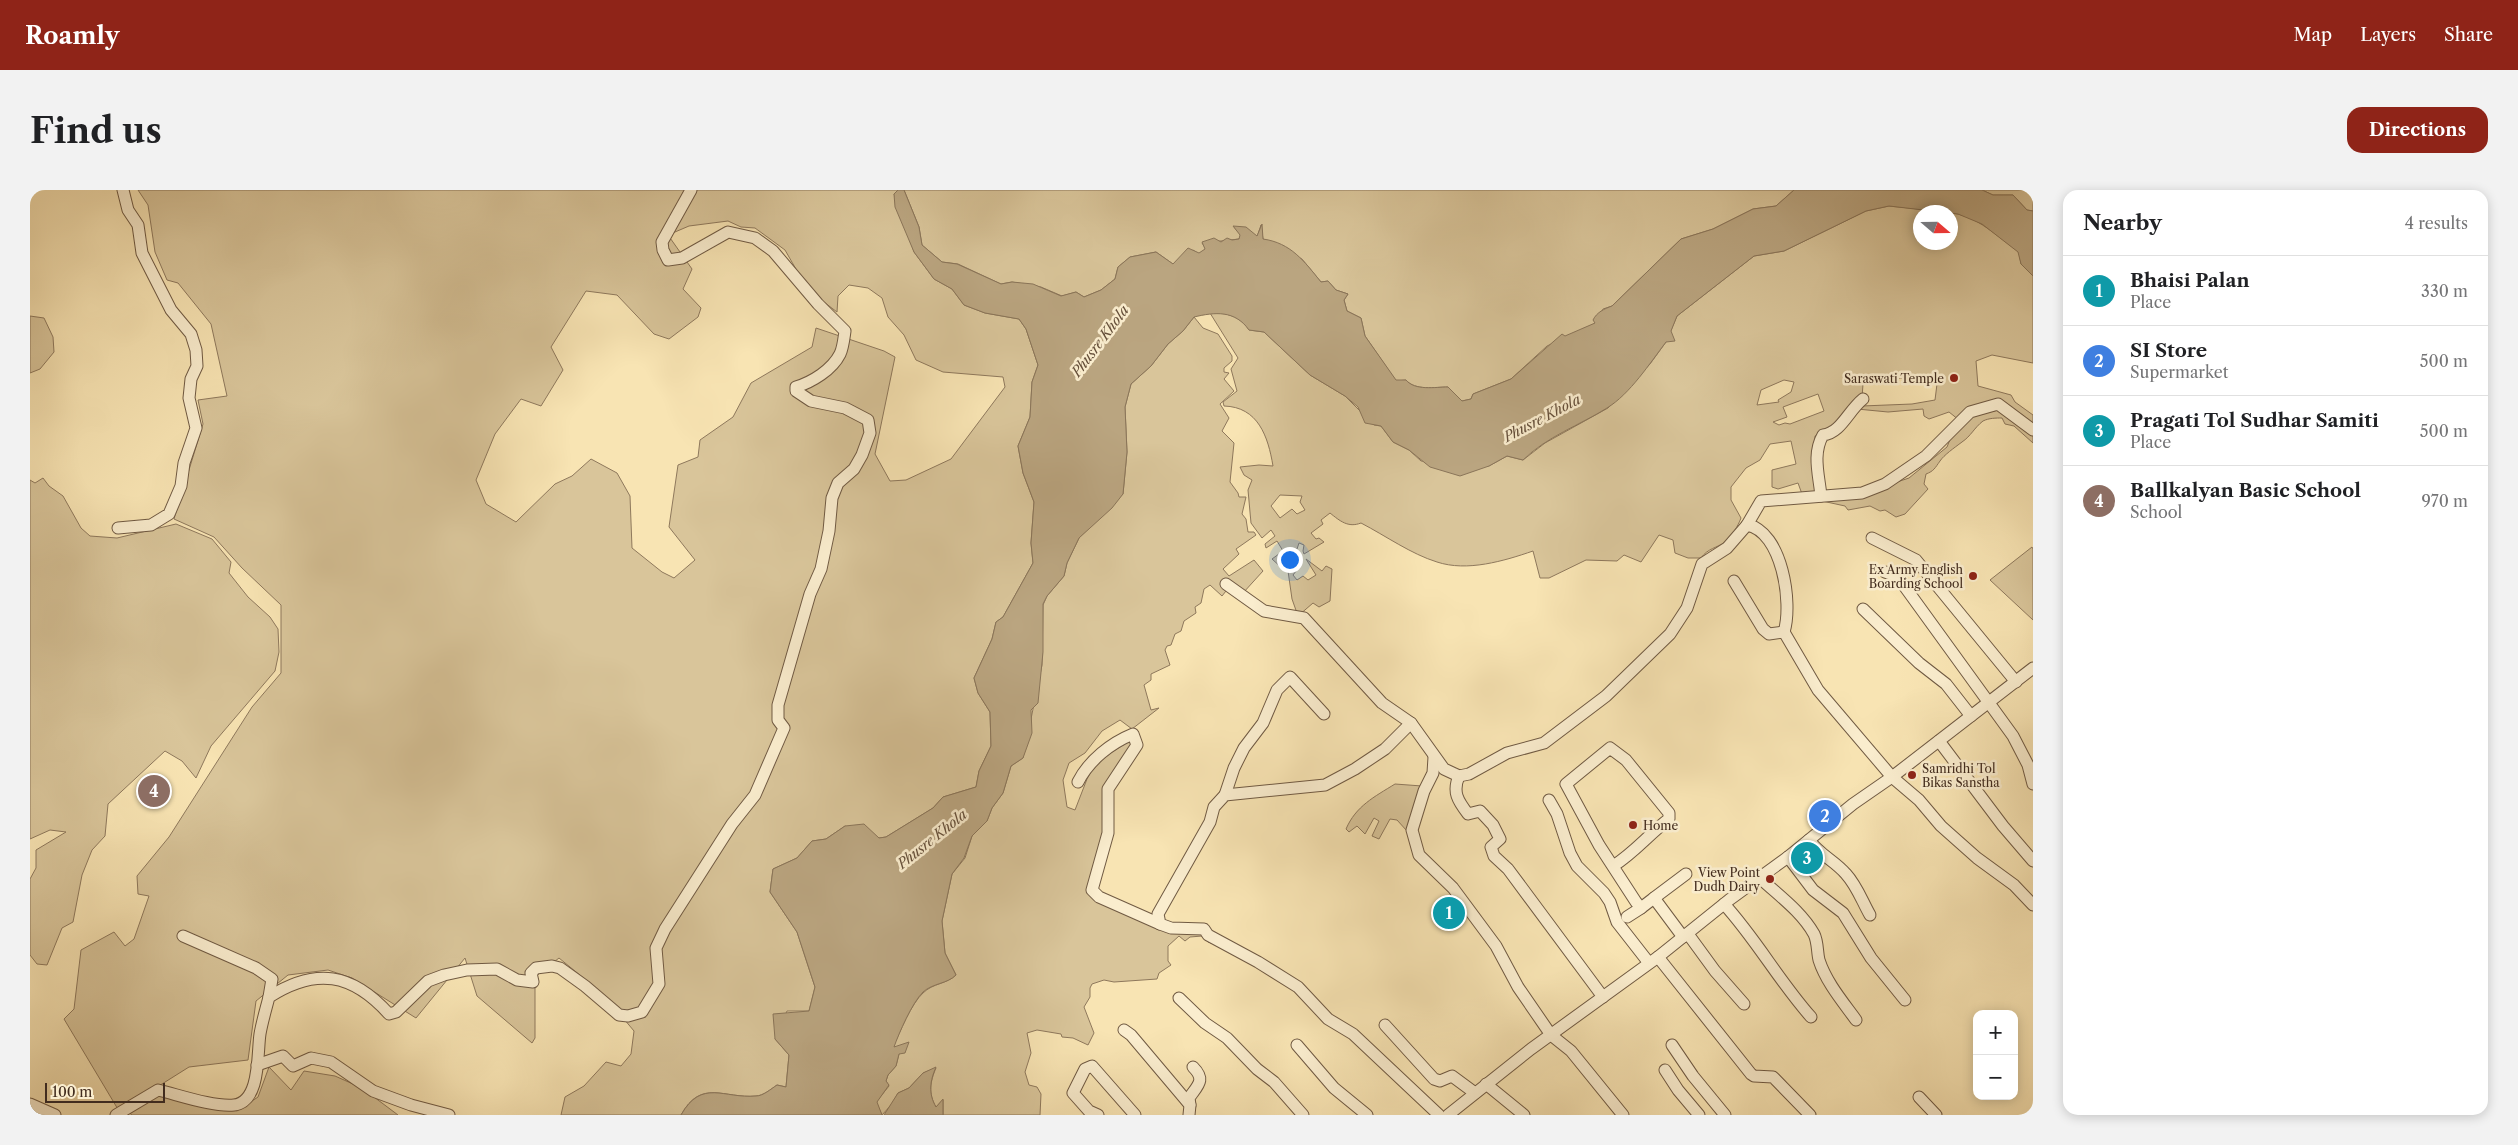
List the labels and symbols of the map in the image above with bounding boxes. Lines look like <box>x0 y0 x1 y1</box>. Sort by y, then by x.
north arrow <box>1913 205 1958 250</box>
water label: Phusre Khola <box>1067 301 1133 381</box>
place label: Saraswati Temple <box>1844 371 1944 386</box>
marker: Saraswati Temple <box>1948 372 1960 384</box>
water label: Phusre Khola <box>1499 390 1584 446</box>
your location <box>1277 547 1303 573</box>
place label: Ex Army English Boarding School <box>1869 562 1963 591</box>
marker: Ex Army English Boarding School <box>1967 570 1979 582</box>
place label: Samridhi Tol Bikas Sanstha <box>1922 761 2000 790</box>
marker: Samridhi Tol Bikas Sanstha <box>1906 769 1918 781</box>
pin: 4 <box>138 772 170 810</box>
pin: 2 <box>1809 797 1841 835</box>
water label: Phusre Khola <box>893 805 971 873</box>
place label: Home <box>1643 818 1679 833</box>
marker: Home <box>1627 819 1639 831</box>
pin: 3 <box>1791 839 1823 877</box>
place label: View Point Dudh Dairy <box>1693 865 1761 894</box>
marker: View Point Dudh Dairy <box>1764 873 1776 885</box>
pin: 1 <box>1433 894 1465 932</box>
scale bar <box>45 1080 165 1103</box>

